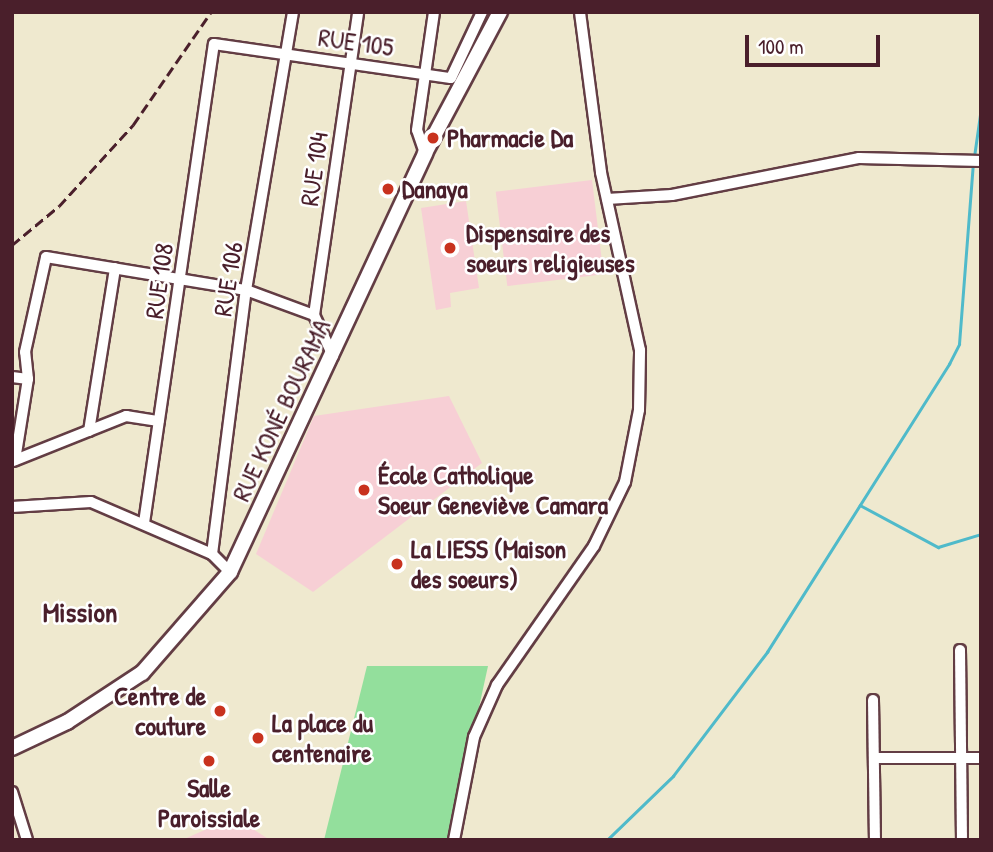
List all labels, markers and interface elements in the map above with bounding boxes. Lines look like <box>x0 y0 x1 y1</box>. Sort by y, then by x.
street label: RUE 105 <box>316 21 396 63</box>
scale bar <box>748 21 883 65</box>
text: 100 m <box>758 32 804 61</box>
place label: Pharmacie Da <box>447 122 573 154</box>
street label: RUE 104 <box>293 130 335 208</box>
marker: Pharmacie Da <box>425 130 441 146</box>
place label: Danaya <box>402 173 468 205</box>
marker: Danaya <box>380 181 396 197</box>
place label: Dispensaire des soeurs religieuses <box>466 217 635 278</box>
marker: Dispensaire des soeurs religieuses <box>440 238 460 258</box>
street label: RUE 106 <box>207 240 249 318</box>
street label: RUE 108 <box>138 241 180 321</box>
street label: RUE KONÉ BOURAMA <box>225 314 337 506</box>
place label: École Catholique Soeur Geneviève Camara <box>378 459 608 520</box>
marker: École Catholique Soeur Geneviève Camara <box>356 482 372 498</box>
place label: La LIESS (Maison des soeurs) <box>411 533 566 594</box>
marker: La LIESS (Maison des soeurs) <box>389 556 405 572</box>
district label: Mission <box>43 595 117 629</box>
place label: Centre de couture <box>114 680 206 742</box>
marker: Centre de couture <box>212 703 228 719</box>
place label: La place du centenaire <box>272 707 373 768</box>
marker: La place du centenaire <box>250 730 266 746</box>
marker: Salle Paroissiale <box>201 753 217 769</box>
place label: Salle Paroissiale <box>158 772 260 834</box>

